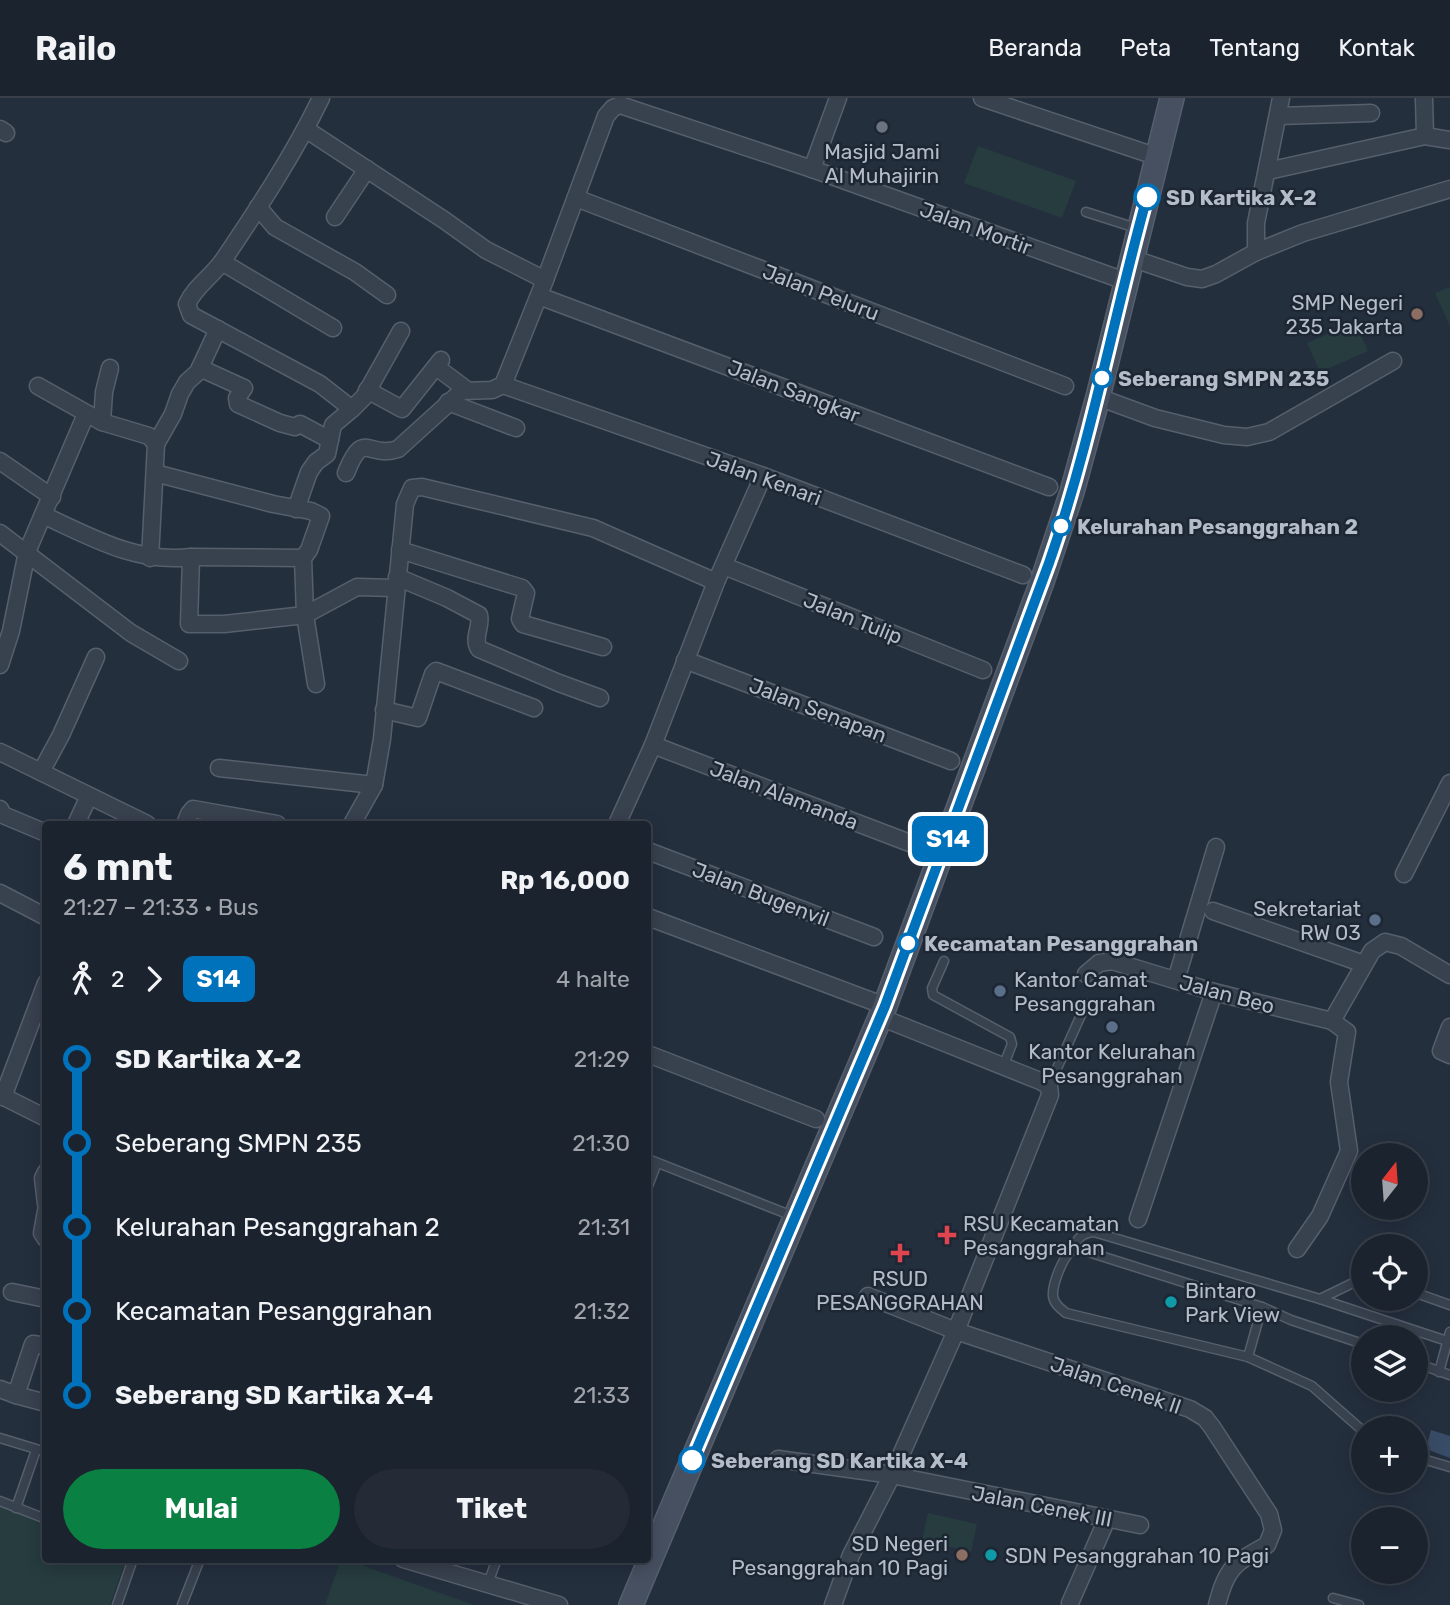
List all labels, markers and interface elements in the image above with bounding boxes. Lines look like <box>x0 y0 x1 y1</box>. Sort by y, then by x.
text: Railo <box>35 29 116 68</box>
text: Beranda <box>988 34 1082 62</box>
text: Peta <box>1120 34 1171 62</box>
text: Tentang <box>1209 34 1300 62</box>
text: Kontak <box>1338 34 1415 62</box>
marker: Masjid Jami Al Muhajirin <box>874 119 890 135</box>
place label: Masjid Jami Al Muhajirin <box>824 139 940 188</box>
marker: SD Kartika X-2 <box>1134 184 1160 210</box>
place label: SD Kartika X-2 <box>1166 185 1317 210</box>
street label: Jalan Mortir <box>917 196 1035 260</box>
street label: Jalan Peluru <box>759 258 883 326</box>
place label: SMP Negeri 235 Jakarta <box>1286 290 1403 339</box>
marker: SMP Negeri 235 Jakarta <box>1409 306 1425 322</box>
street label: Jalan Sangkar <box>724 354 864 428</box>
place label: Seberang SMPN 235 <box>1118 366 1329 391</box>
marker: Seberang SMPN 235 <box>1092 368 1112 388</box>
street label: Jalan Kenari <box>703 446 825 510</box>
place label: Kelurahan Pesanggrahan 2 <box>1077 514 1358 539</box>
marker: Kelurahan Pesanggrahan 2 <box>1051 516 1071 536</box>
street label: Jalan Tulip <box>800 587 906 649</box>
street label: Jalan Senapan <box>746 672 890 748</box>
street label: Jalan Alamanda <box>706 755 862 835</box>
line badge: S14 <box>908 816 988 862</box>
text: S14 <box>926 825 970 853</box>
text: 6 mnt <box>63 844 173 890</box>
street label: Jalan Bugenvil <box>689 856 833 932</box>
text: Rp 16,000 <box>500 865 630 896</box>
text: 21:27 – 21:33 · Bus <box>63 893 259 921</box>
place label: Sekretariat RW 03 <box>1253 896 1361 945</box>
marker: Sekretariat RW 03 <box>1367 912 1383 928</box>
place label: Kecamatan Pesanggrahan <box>924 931 1198 956</box>
marker: Kecamatan Pesanggrahan <box>898 933 918 953</box>
icon: walk <box>63 960 101 998</box>
icon: forward <box>135 960 173 998</box>
text: 2 <box>111 965 125 993</box>
text: S14 <box>197 965 241 993</box>
text: 4 halte <box>556 965 630 993</box>
place label: Kantor Camat Pesanggrahan <box>1014 967 1156 1016</box>
street label: Jalan Beo <box>1177 969 1277 1019</box>
marker: Kantor Camat Pesanggrahan <box>992 983 1008 999</box>
marker: Kantor Kelurahan Pesanggrahan <box>1104 1019 1120 1035</box>
place label: Kantor Kelurahan Pesanggrahan <box>1028 1039 1196 1088</box>
text: SD Kartika X-2 <box>115 1044 301 1075</box>
text: 21:29 <box>574 1045 630 1073</box>
text: Seberang SMPN 235 <box>115 1128 362 1159</box>
text: 21:30 <box>572 1129 630 1157</box>
north arrow <box>1351 1143 1428 1220</box>
map controls <box>1351 1143 1428 1584</box>
place label: RSU Kecamatan Pesanggrahan <box>963 1211 1119 1260</box>
text: Kelurahan Pesanggrahan 2 <box>115 1212 440 1243</box>
text: 21:31 <box>578 1213 630 1241</box>
marker: RSU Kecamatan Pesanggrahan <box>937 1225 957 1245</box>
button: locate <box>1351 1234 1428 1311</box>
marker: RSUD PESANGGRAHAN <box>890 1243 910 1263</box>
place label: RSUD PESANGGRAHAN <box>816 1266 984 1315</box>
place label: Bintaro Park View <box>1185 1278 1280 1327</box>
marker: Bintaro Park View <box>1163 1294 1179 1310</box>
text: Kecamatan Pesanggrahan <box>115 1296 433 1327</box>
text: 21:32 <box>573 1297 630 1325</box>
button: layers <box>1351 1325 1428 1402</box>
street label: Jalan Cenek II <box>1047 1351 1185 1419</box>
text: Seberang SD Kartika X-4 <box>115 1380 433 1411</box>
text: 21:33 <box>573 1381 630 1409</box>
button: + <box>1351 1416 1428 1493</box>
marker: Seberang SD Kartika X-4 <box>679 1447 705 1473</box>
place label: Seberang SD Kartika X-4 <box>711 1448 968 1473</box>
button: Mulai <box>63 1469 340 1549</box>
button: Tiket <box>354 1469 630 1549</box>
street label: Jalan Cenek III <box>970 1480 1114 1532</box>
button: − <box>1351 1507 1428 1584</box>
place label: SD Negeri Pesanggrahan 10 Pagi <box>731 1531 948 1580</box>
place label: SDN Pesanggrahan 10 Pagi <box>1005 1543 1269 1568</box>
marker: SD Negeri Pesanggrahan 10 Pagi <box>954 1547 970 1563</box>
marker: SDN Pesanggrahan 10 Pagi <box>983 1547 999 1563</box>

